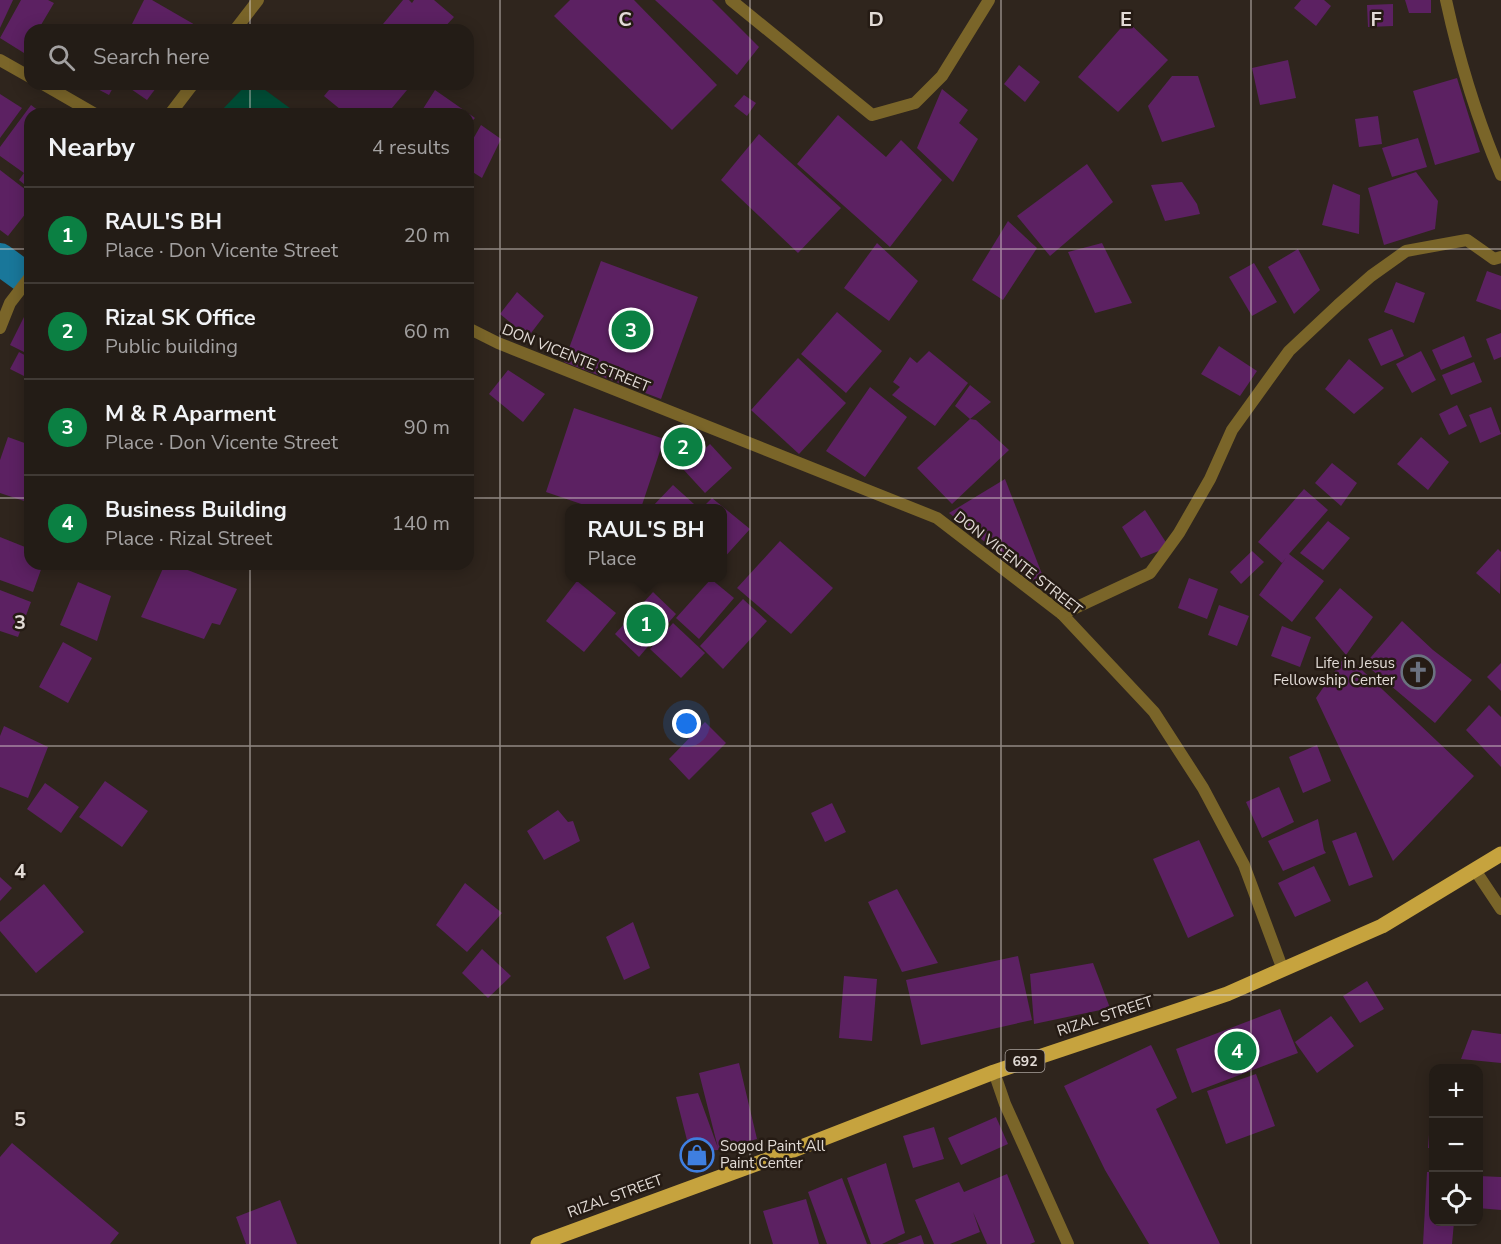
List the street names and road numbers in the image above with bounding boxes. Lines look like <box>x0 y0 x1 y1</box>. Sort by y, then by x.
street label: DON VICENTE STREET <box>499 319 653 397</box>
street label: DON VICENTE STREET <box>950 507 1086 619</box>
street label: RIZAL STREET <box>1054 991 1156 1041</box>
road number: 692 <box>1006 1050 1044 1072</box>
street label: RIZAL STREET <box>565 1170 665 1222</box>

